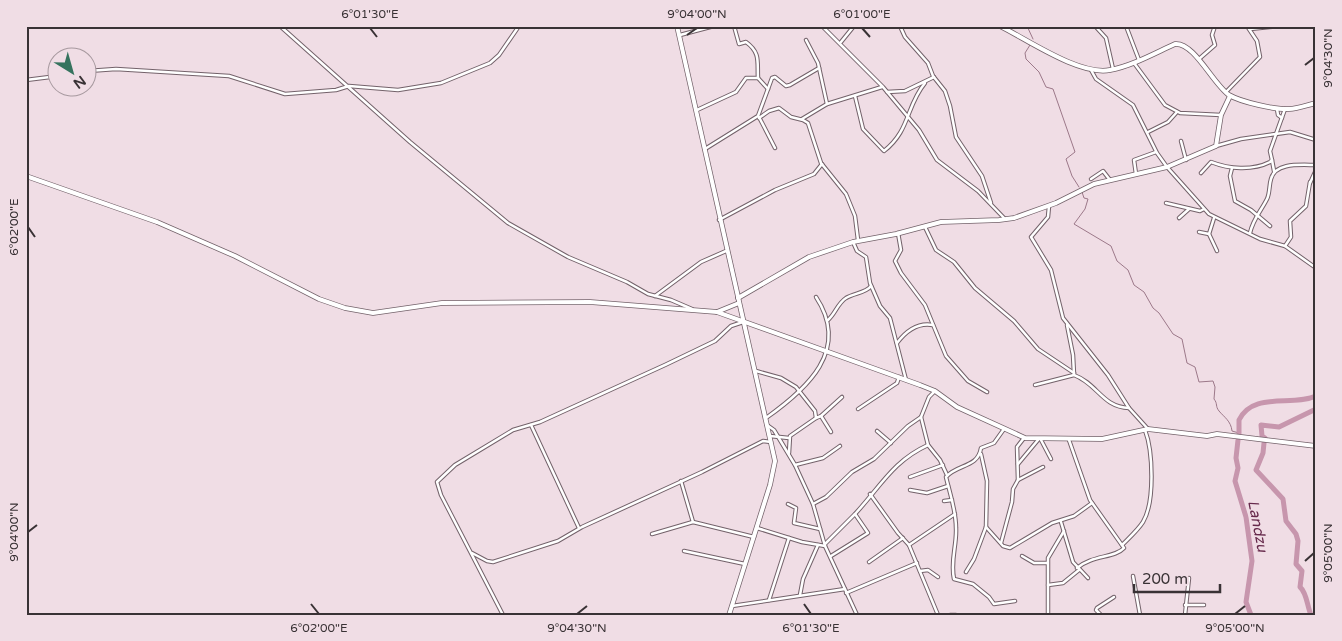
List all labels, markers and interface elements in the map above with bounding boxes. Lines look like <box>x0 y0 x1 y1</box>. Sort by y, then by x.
text: 6°01'30"E <box>341 7 399 21</box>
text: 9°04'00"N <box>667 7 727 21</box>
text: 6°01'00"E <box>833 7 891 21</box>
text: 9°04'30"N <box>1321 28 1335 88</box>
north arrow <box>48 48 98 98</box>
text: N <box>70 72 89 92</box>
text: 6°02'00"E <box>7 198 21 256</box>
water label: Landzu <box>1244 499 1272 554</box>
text: 9°04'00"N <box>7 502 21 562</box>
text: 9°05'00"N <box>1321 523 1335 583</box>
scale bar <box>1134 561 1221 593</box>
text: 200 m <box>1142 570 1188 588</box>
text: 6°02'00"E <box>290 621 348 635</box>
text: 9°04'30"N <box>547 621 607 635</box>
text: 6°01'30"E <box>782 621 840 635</box>
text: 9°05'00"N <box>1205 621 1265 635</box>

